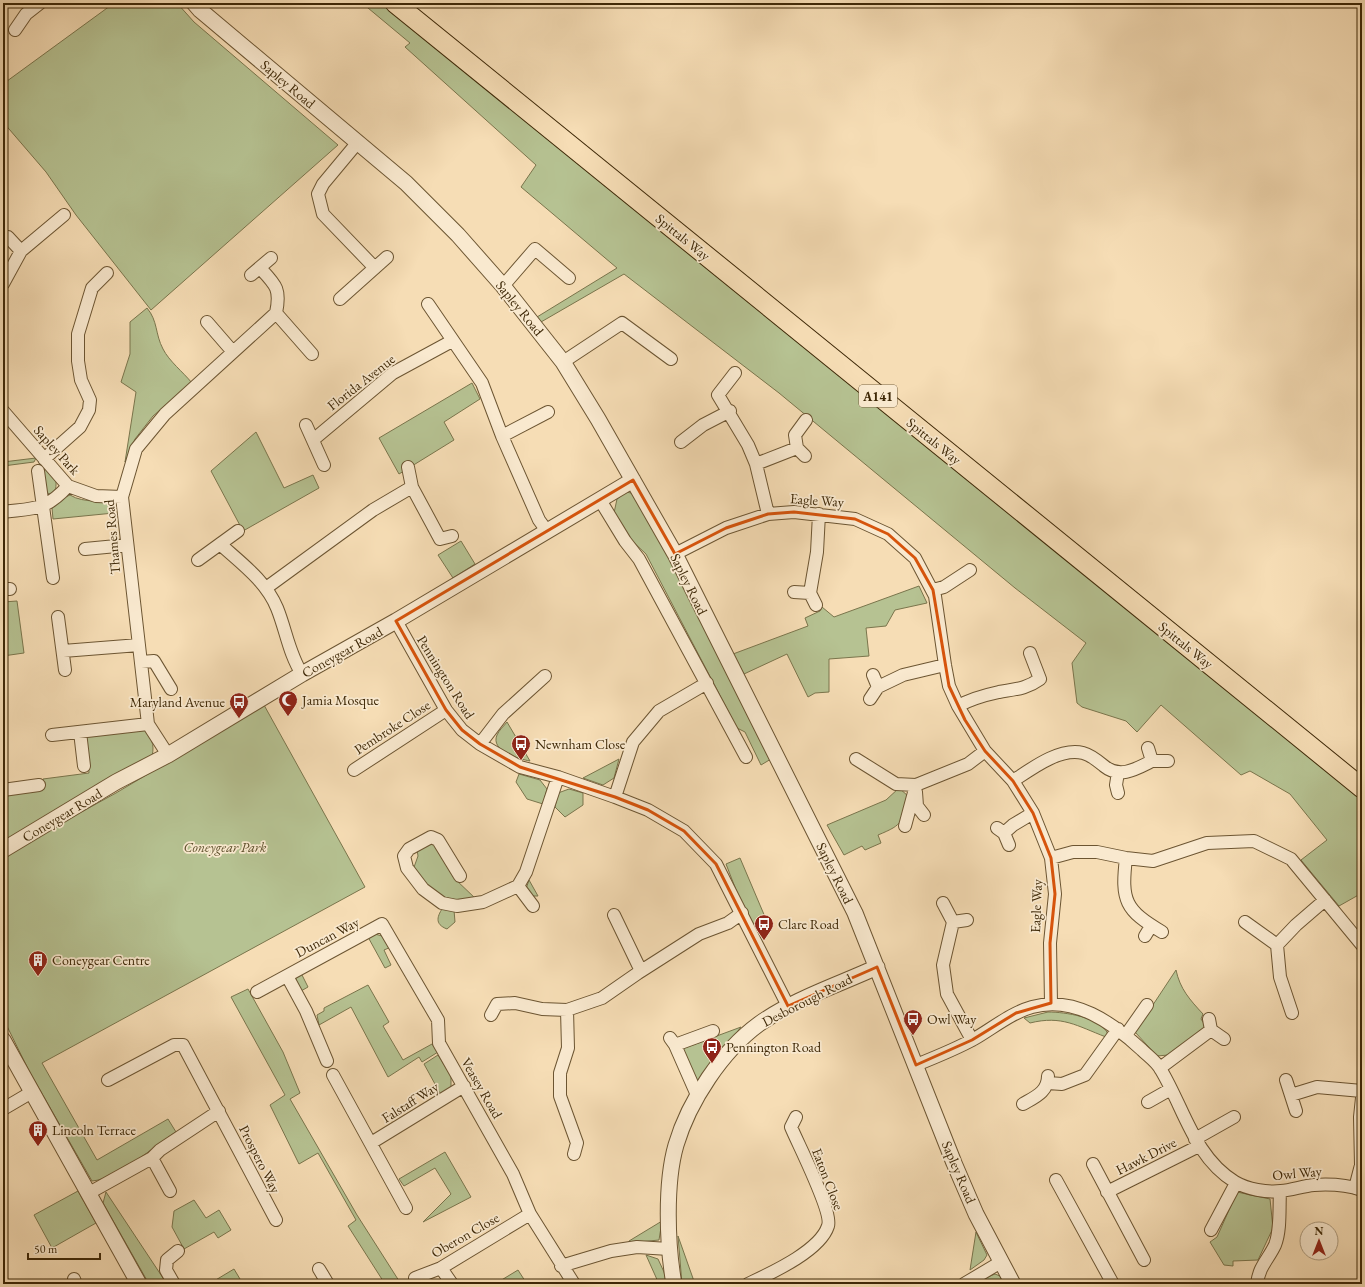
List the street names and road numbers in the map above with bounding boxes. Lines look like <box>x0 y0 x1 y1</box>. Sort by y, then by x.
street label: Sapley Road <box>257 56 320 113</box>
street label: Spittals Way <box>652 209 715 265</box>
street label: Sapley Road <box>492 277 548 340</box>
street label: Florida Avenue <box>323 350 399 414</box>
road number: A141 <box>859 385 897 407</box>
street label: Spittals Way <box>903 413 966 469</box>
street label: Sapley Park <box>30 421 84 479</box>
street label: Eagle Way <box>790 489 845 511</box>
street label: Thames Road <box>100 498 124 575</box>
street label: Sapley Road <box>666 550 712 619</box>
street label: Spittals Way <box>1155 617 1218 673</box>
street label: Coneygear Road <box>298 622 386 682</box>
street label: Pennington Road <box>413 632 479 723</box>
street label: Pembroke Close <box>351 695 434 758</box>
street label: Coneygear Road <box>19 784 106 846</box>
street label: Sapley Road <box>812 839 858 908</box>
street label: Eagle Way <box>1026 878 1046 933</box>
street label: Duncan Way <box>292 912 363 961</box>
street label: Desborough Road <box>759 969 856 1031</box>
street label: Veasey Road <box>457 1054 507 1122</box>
street label: Falstaff Way <box>378 1077 443 1127</box>
street label: Prospero Way <box>235 1122 285 1197</box>
street label: Hawk Drive <box>1113 1133 1180 1179</box>
street label: Sapley Road <box>938 1138 981 1207</box>
street label: Eaton Close <box>808 1145 848 1213</box>
street label: Owl Way <box>1272 1162 1323 1184</box>
street label: Oberon Close <box>428 1208 503 1262</box>

